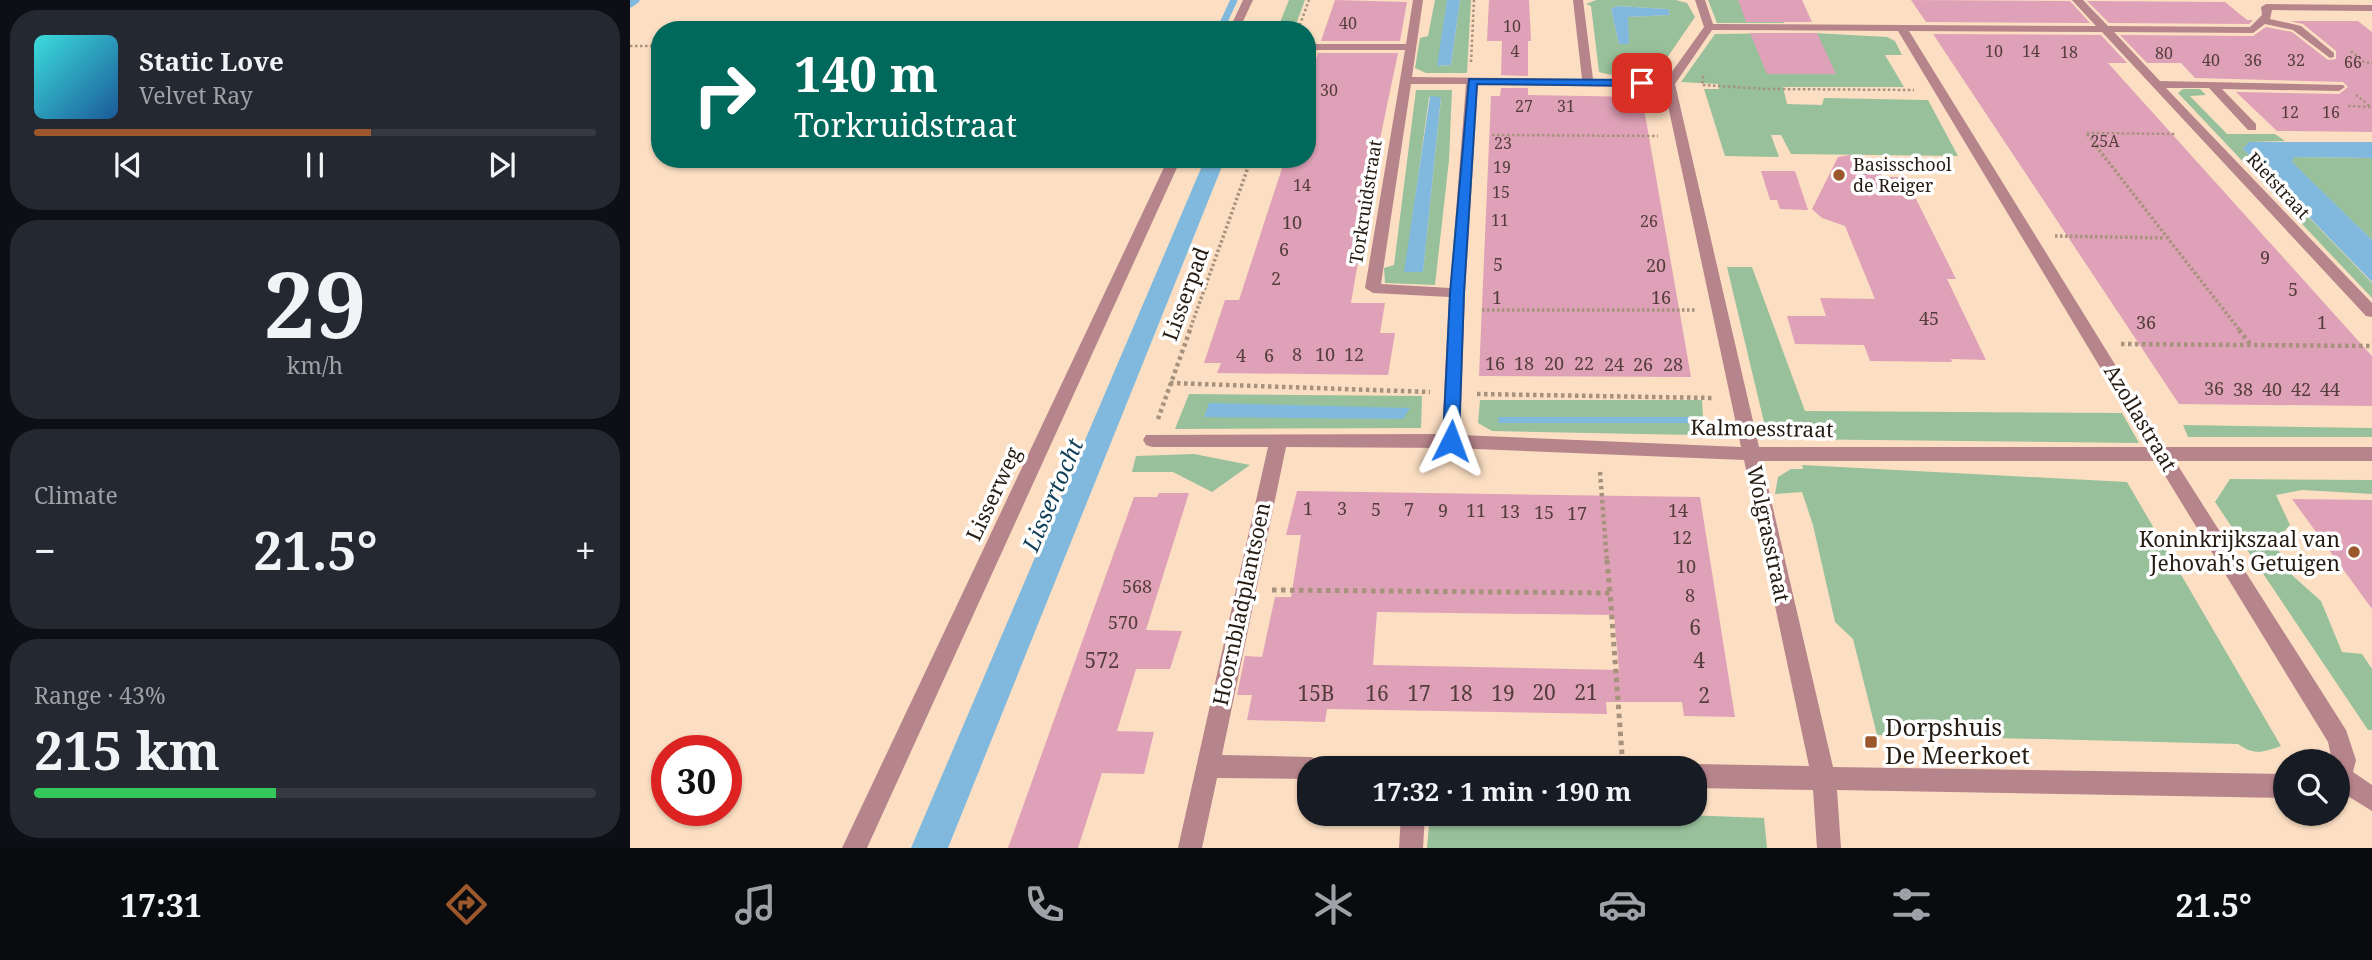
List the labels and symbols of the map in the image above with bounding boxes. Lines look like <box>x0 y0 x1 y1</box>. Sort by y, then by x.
house number: 40 <box>1339 12 1357 34</box>
house number: 10 <box>1503 15 1521 37</box>
house number: 4 <box>1511 40 1520 62</box>
house number: 10 <box>1985 40 2003 62</box>
house number: 14 <box>2022 40 2040 62</box>
house number: 18 <box>2060 41 2078 63</box>
house number: 80 <box>2155 42 2173 64</box>
house number: 40 <box>2202 49 2220 71</box>
house number: 36 <box>2244 49 2262 71</box>
house number: 32 <box>2287 49 2305 71</box>
house number: 66 <box>2344 51 2362 73</box>
pin <box>1612 53 1672 113</box>
house number: 30 <box>1320 79 1338 101</box>
house number: 27 <box>1515 95 1533 117</box>
house number: 31 <box>1557 95 1575 117</box>
house number: 12 <box>2281 101 2299 123</box>
house number: 16 <box>2322 101 2340 123</box>
house number: 25A <box>2090 130 2120 152</box>
house number: 23 <box>1494 132 1512 154</box>
street label: Torkruidstraat <box>1343 138 1387 266</box>
street label: Rietstraat <box>2242 147 2316 224</box>
place label: Basisschool de Reiger <box>1853 152 1952 197</box>
house number: 19 <box>1493 156 1511 178</box>
marker: Basisschool de Reiger <box>1831 167 1847 183</box>
house number: 14 <box>1293 174 1311 196</box>
house number: 15 <box>1492 181 1510 203</box>
house number: 11 <box>1491 209 1509 231</box>
house number: 10 <box>1282 210 1302 234</box>
house number: 26 <box>1640 210 1658 232</box>
house number: 6 <box>1279 237 1289 261</box>
street label: Lisserpad <box>1155 243 1215 344</box>
house number: 9 <box>2260 245 2270 269</box>
house number: 5 <box>1493 252 1503 276</box>
house number: 20 <box>1646 253 1666 277</box>
house number: 2 <box>1271 266 1281 290</box>
house number: 5 <box>2288 277 2298 301</box>
house number: 1 <box>1492 285 1502 309</box>
house number: 16 <box>1651 285 1671 309</box>
house number: 45 <box>1919 306 1939 330</box>
house number: 36 <box>2136 310 2156 334</box>
house number: 1 <box>2317 310 2327 334</box>
house number: 8 <box>1292 342 1302 366</box>
house number: 10 <box>1315 342 1335 366</box>
house number: 12 <box>1344 342 1364 366</box>
house number: 4 <box>1236 343 1246 367</box>
house number: 6 <box>1264 343 1274 367</box>
house number: 16 <box>1485 351 1505 375</box>
house number: 18 <box>1514 351 1534 375</box>
house number: 20 <box>1544 351 1564 375</box>
house number: 22 <box>1574 351 1594 375</box>
house number: 24 <box>1604 352 1624 376</box>
house number: 26 <box>1633 352 1653 376</box>
house number: 28 <box>1663 352 1683 376</box>
street label: Azollastraat <box>2098 359 2184 476</box>
house number: 36 <box>2204 376 2224 400</box>
house number: 38 <box>2233 377 2253 401</box>
house number: 40 <box>2262 377 2282 401</box>
house number: 42 <box>2291 377 2311 401</box>
house number: 44 <box>2320 377 2340 401</box>
position arrow <box>1414 404 1488 478</box>
street label: Kalmoesstraat <box>1690 413 1834 443</box>
water label: Lissertocht <box>1014 433 1090 557</box>
street label: Lisserweg <box>959 441 1027 545</box>
street label: Wolgrasstraat <box>1741 463 1797 605</box>
house number: 1 <box>1303 496 1313 520</box>
house number: 3 <box>1337 496 1347 520</box>
house number: 5 <box>1371 497 1381 521</box>
house number: 7 <box>1404 497 1414 521</box>
house number: 9 <box>1438 498 1448 522</box>
house number: 11 <box>1466 498 1486 522</box>
house number: 14 <box>1668 498 1688 522</box>
house number: 13 <box>1500 499 1520 523</box>
street label: Hoornbladplantsoen <box>1206 500 1276 708</box>
house number: 15 <box>1534 500 1554 524</box>
house number: 17 <box>1567 501 1587 525</box>
house number: 12 <box>1672 525 1692 549</box>
place label: Koninkrijkszaal van Jehovah's Getuigen <box>2139 525 2340 577</box>
marker: Koninkrijkszaal van Jehovah's Getuigen <box>2346 544 2362 560</box>
house number: 10 <box>1676 554 1696 578</box>
house number: 568 <box>1122 574 1152 598</box>
house number: 8 <box>1685 583 1695 607</box>
house number: 570 <box>1108 610 1138 634</box>
house number: 6 <box>1689 613 1701 641</box>
house number: 572 <box>1084 646 1120 674</box>
house number: 4 <box>1693 646 1705 674</box>
house number: 20 <box>1532 678 1556 706</box>
house number: 21 <box>1574 678 1598 706</box>
house number: 15B <box>1297 679 1335 707</box>
house number: 16 <box>1365 679 1389 707</box>
house number: 17 <box>1407 679 1431 707</box>
house number: 18 <box>1449 679 1473 707</box>
house number: 19 <box>1491 679 1515 707</box>
house number: 2 <box>1698 681 1710 709</box>
place label: Dorpshuis De Meerkoet <box>1885 710 2030 771</box>
marker: Dorpshuis De Meerkoet <box>1863 734 1879 750</box>
speed limit sign: 30 <box>651 735 742 826</box>

